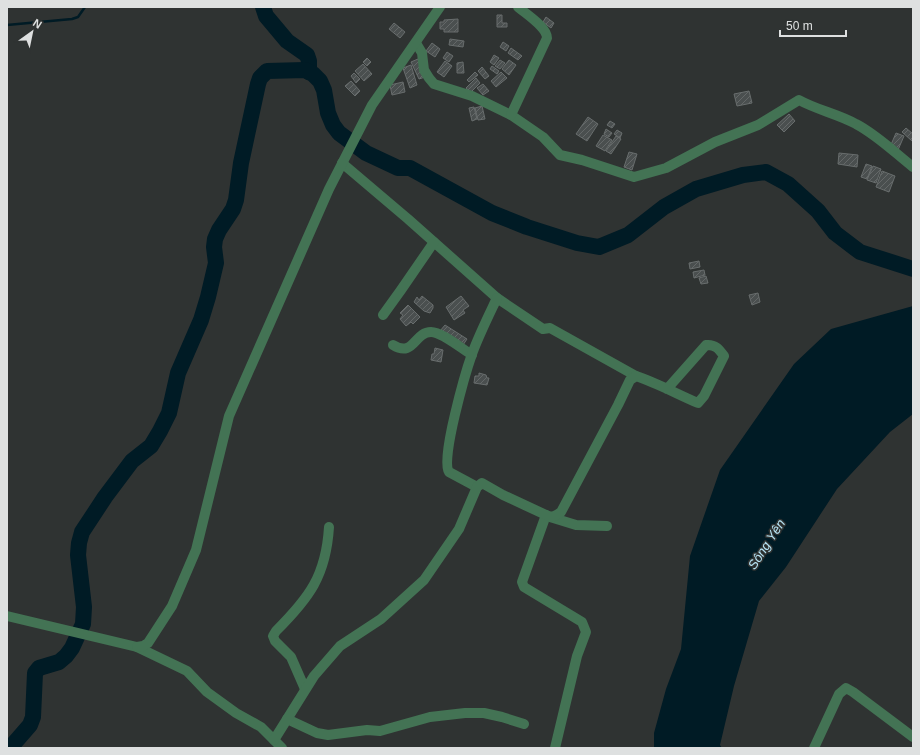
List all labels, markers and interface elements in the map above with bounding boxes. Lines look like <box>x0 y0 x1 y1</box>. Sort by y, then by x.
north arrow <box>12 12 52 52</box>
scale bar <box>780 12 846 38</box>
text: N <box>31 16 44 31</box>
text: 50 m <box>786 19 813 33</box>
water label: Sông Yên <box>745 516 788 572</box>

